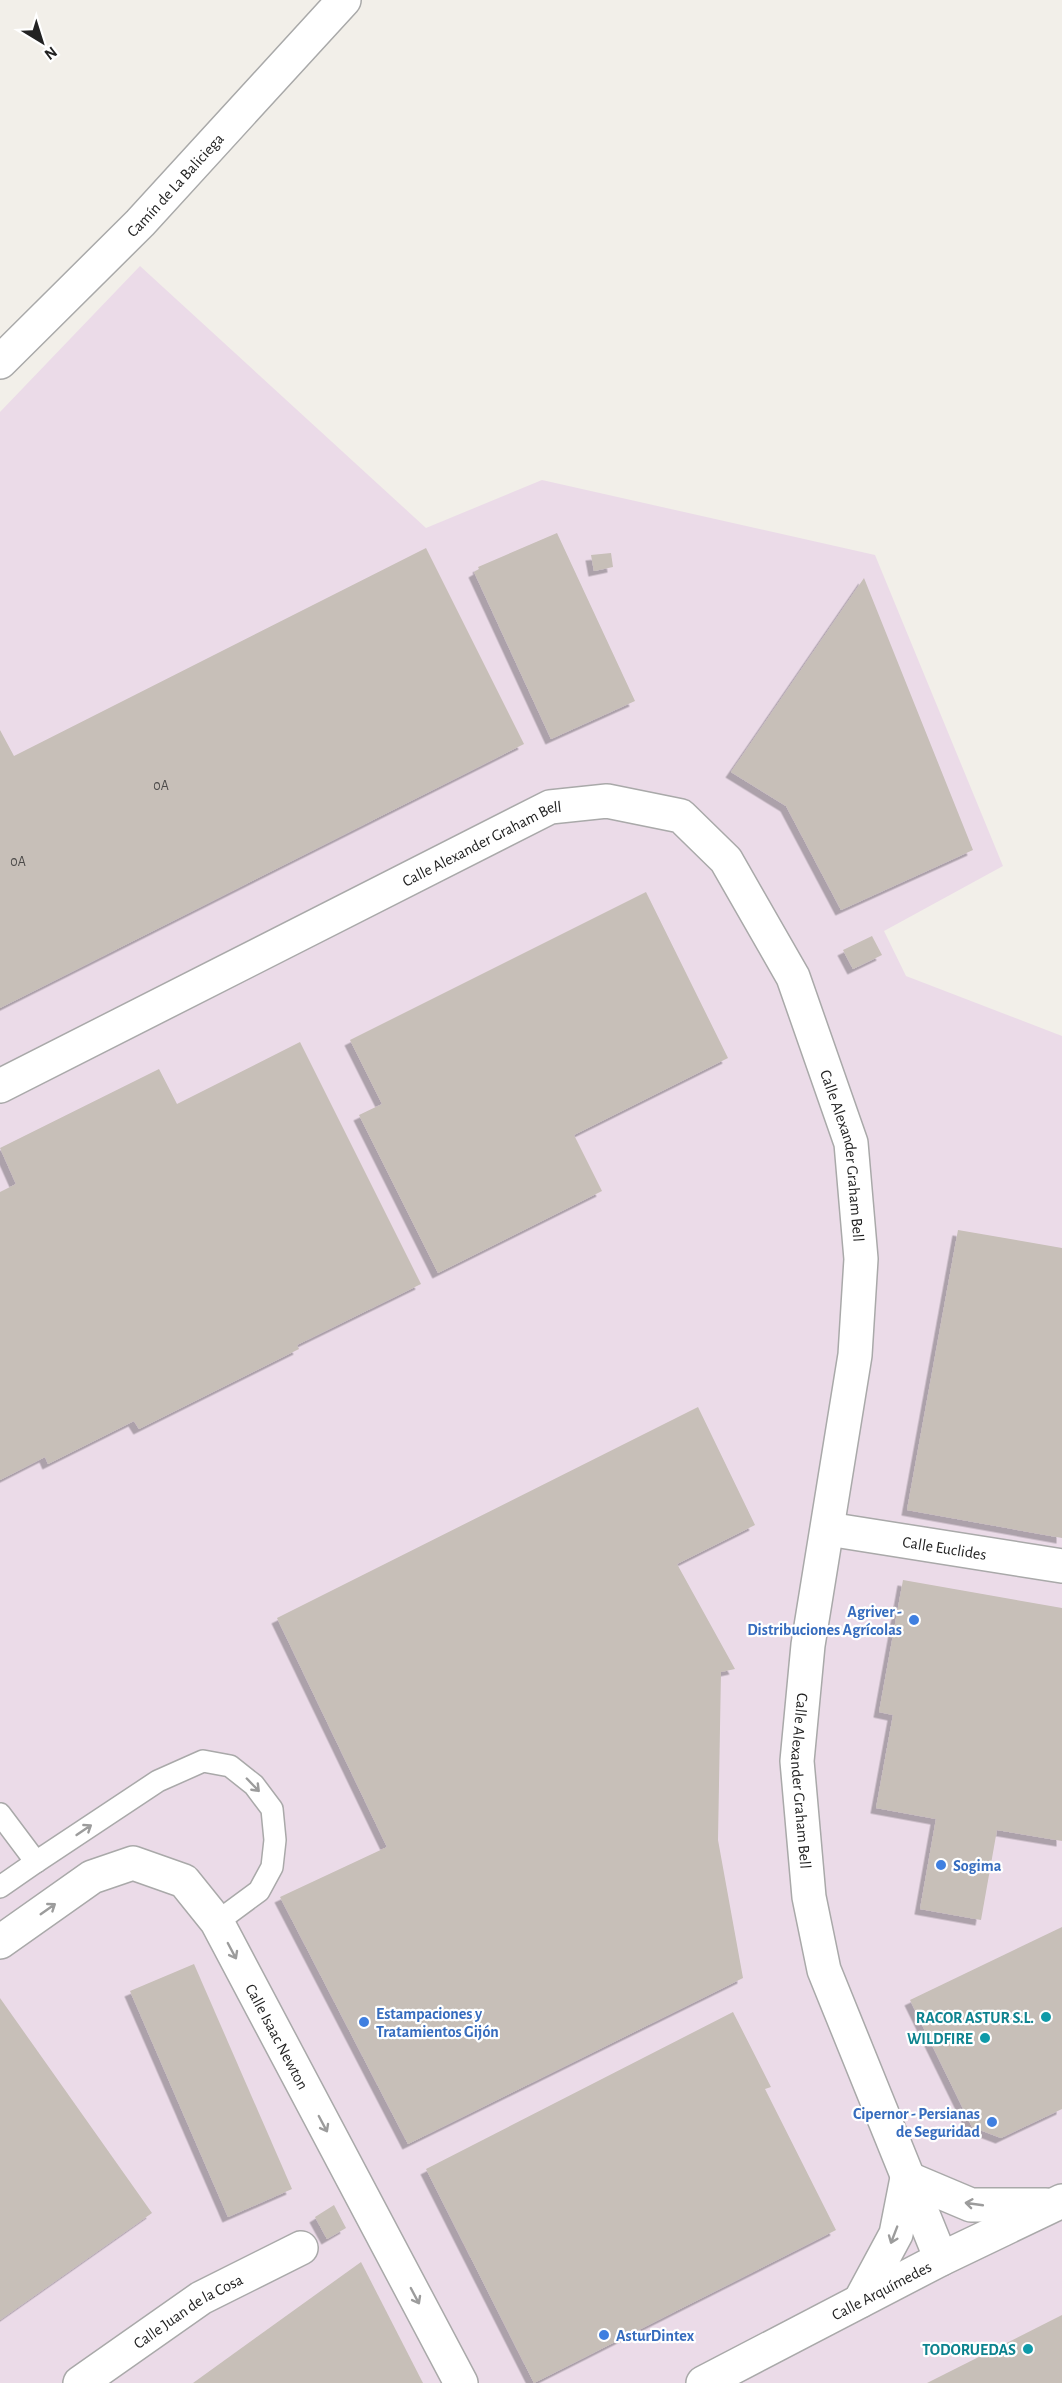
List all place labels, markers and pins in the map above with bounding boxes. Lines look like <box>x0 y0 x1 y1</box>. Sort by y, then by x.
place label: Agriver - Distribuciones Agrícolas <box>747 1604 902 1638</box>
marker: Agriver - Distribuciones Agrícolas <box>907 1613 921 1627</box>
marker: Sogima <box>934 1858 948 1872</box>
place label: Sogima <box>953 1858 1002 1874</box>
place label: Estampaciones y Tratamientos Gijón <box>376 2006 499 2041</box>
place label: RACOR ASTUR S.L. <box>916 2010 1034 2026</box>
marker: RACOR ASTUR S.L. <box>1039 2010 1053 2024</box>
marker: Estampaciones y Tratamientos Gijón <box>357 2015 371 2029</box>
place label: WILDFIRE <box>907 2031 973 2047</box>
marker: WILDFIRE <box>978 2031 992 2045</box>
place label: Cipernor - Persianas de Seguridad <box>853 2106 981 2140</box>
marker: Cipernor - Persianas de Seguridad <box>985 2115 999 2129</box>
marker: AsturDintex <box>597 2328 611 2342</box>
place label: AsturDintex <box>616 2328 695 2344</box>
place label: TODORUEDAS <box>922 2342 1016 2358</box>
marker: TODORUEDAS <box>1021 2342 1035 2356</box>

